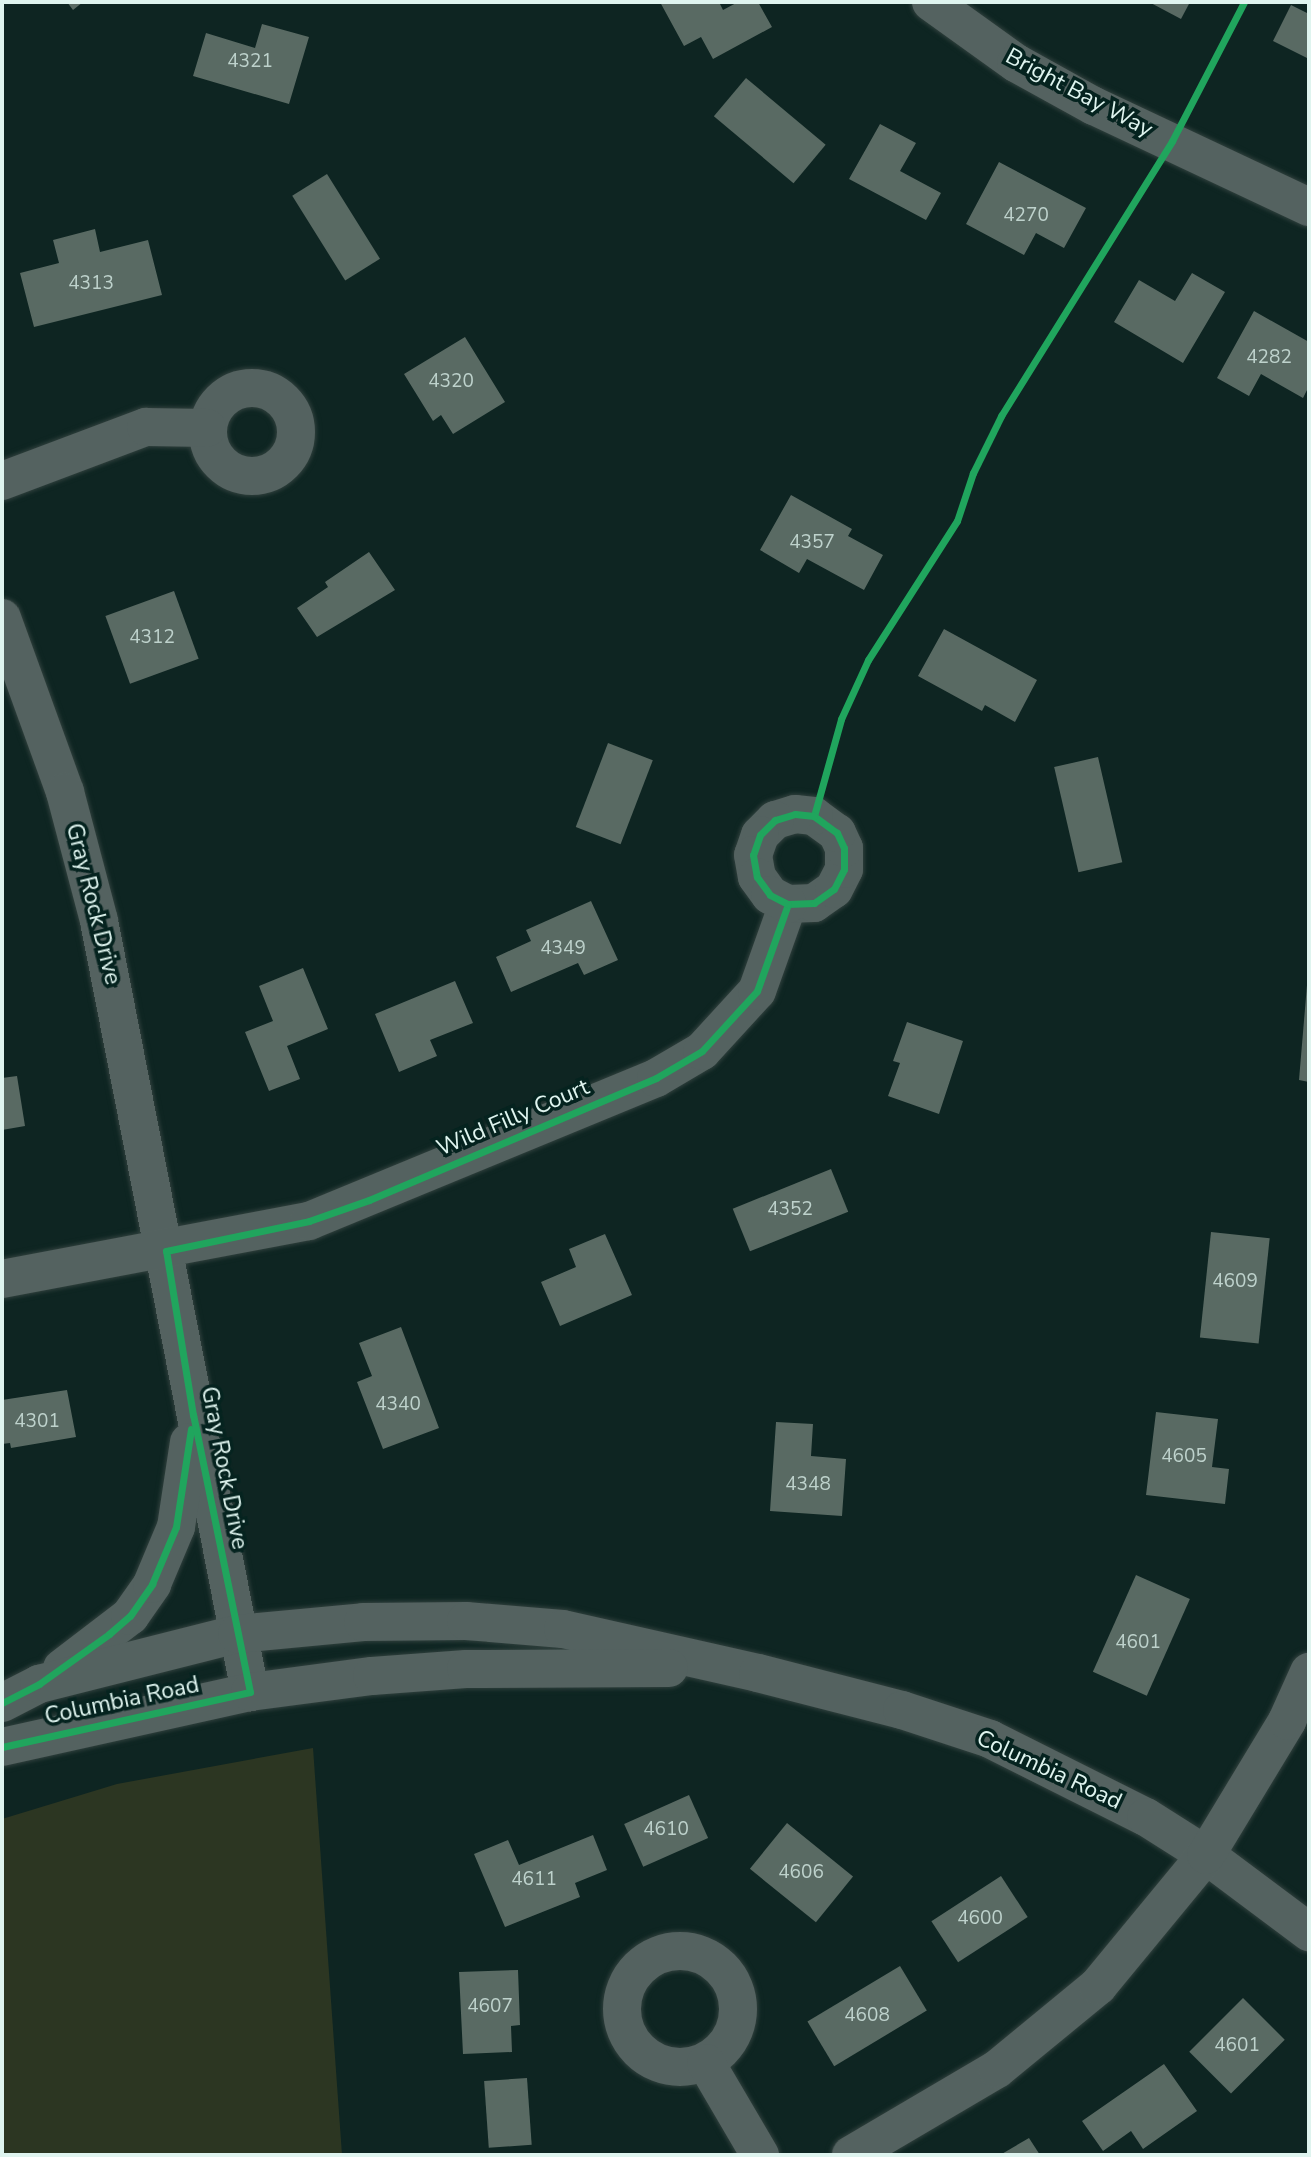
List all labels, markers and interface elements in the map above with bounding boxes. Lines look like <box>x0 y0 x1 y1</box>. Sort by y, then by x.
street label: Bright Bay Way <box>1001 43 1157 143</box>
house number: 4321 <box>227 51 273 73</box>
house number: 4270 <box>1003 205 1049 227</box>
house number: 4313 <box>68 273 114 295</box>
house number: 4282 <box>1246 347 1292 369</box>
house number: 4320 <box>428 371 474 393</box>
house number: 4357 <box>789 532 835 554</box>
house number: 4312 <box>129 627 175 649</box>
street label: Gray Rock Drive <box>60 821 126 987</box>
house number: 4349 <box>540 938 586 960</box>
street label: Wild Filly Court <box>433 1073 593 1163</box>
house number: 4352 <box>767 1199 813 1221</box>
house number: 4609 <box>1212 1271 1258 1293</box>
street label: Gray Rock Drive <box>195 1384 253 1552</box>
house number: 4340 <box>375 1394 421 1416</box>
house number: 4301 <box>14 1411 60 1433</box>
house number: 4605 <box>1161 1446 1207 1468</box>
house number: 4348 <box>785 1474 831 1496</box>
house number: 4601 <box>1115 1632 1161 1654</box>
street label: Columbia Road <box>42 1671 202 1731</box>
street label: Columbia Road <box>972 1724 1126 1816</box>
house number: 4610 <box>643 1819 689 1841</box>
house number: 4606 <box>778 1862 824 1884</box>
house number: 4611 <box>511 1869 557 1891</box>
house number: 4600 <box>957 1908 1003 1930</box>
house number: 4607 <box>467 1996 513 2018</box>
house number: 4608 <box>844 2005 890 2027</box>
house number: 4601 <box>1214 2035 1260 2057</box>

